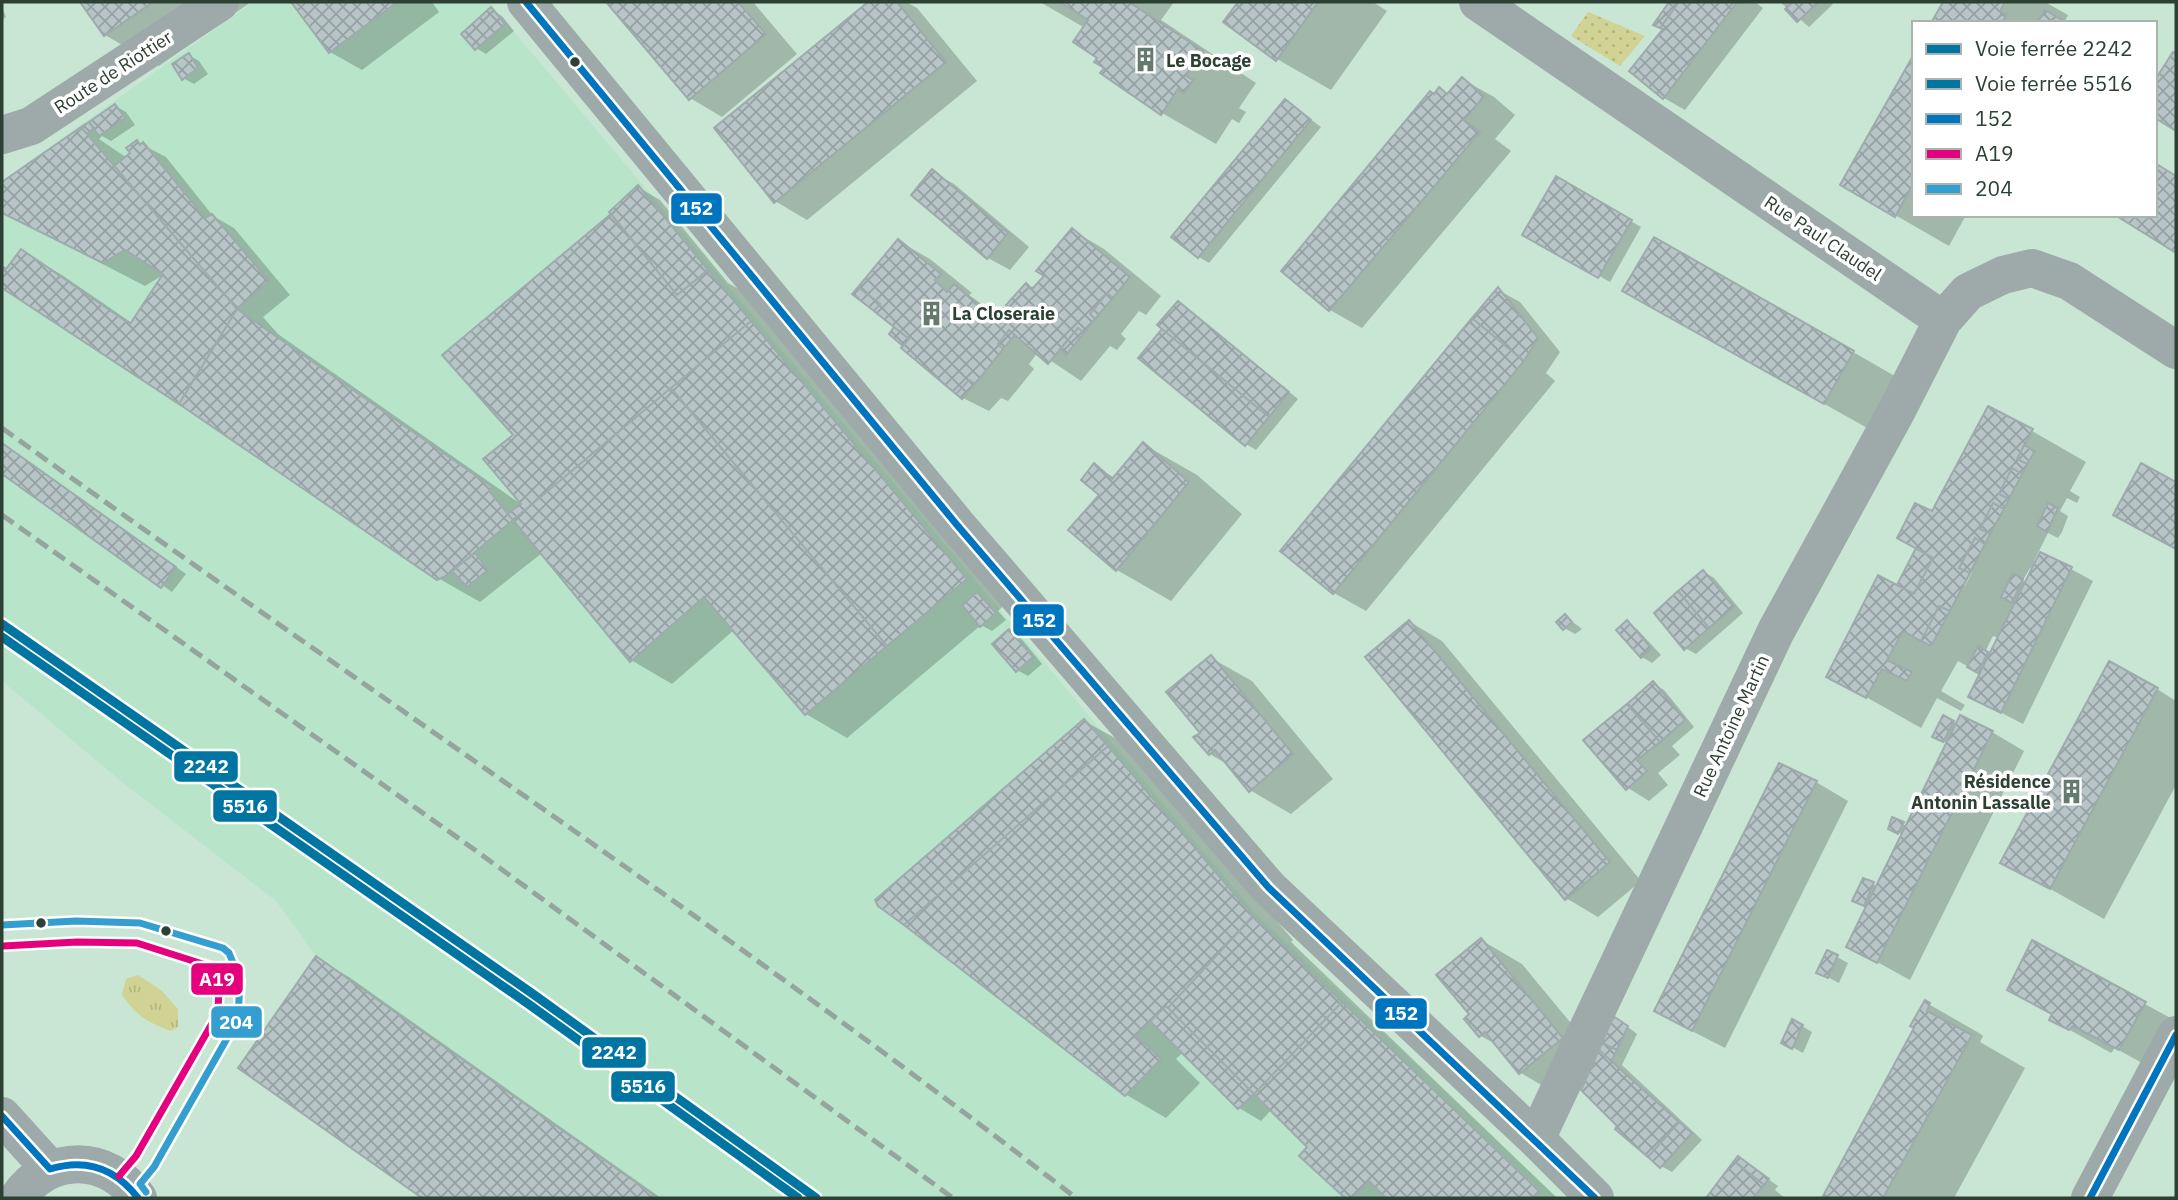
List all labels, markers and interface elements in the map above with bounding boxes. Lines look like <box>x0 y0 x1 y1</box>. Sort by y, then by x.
legend <box>1912 21 2157 217</box>
street label: Route de Riottier <box>50 25 177 119</box>
text: Voie ferrée 2242 <box>1975 34 2133 62</box>
building icon: Le Bocage <box>1132 46 1160 74</box>
place label: Le Bocage <box>1166 49 1251 72</box>
unlabelled marker <box>568 55 582 69</box>
text: Voie ferrée 5516 <box>1975 69 2133 97</box>
text: 152 <box>1975 104 2013 132</box>
text: A19 <box>1975 139 2014 167</box>
text: 204 <box>1975 174 2013 202</box>
street label: Rue Paul Claudel <box>1760 190 1886 286</box>
line badge: 152 <box>670 192 723 225</box>
text: 152 <box>679 196 713 220</box>
building icon: La Closeraie <box>918 299 946 327</box>
place label: La Closeraie <box>952 302 1055 325</box>
line badge: 152 <box>1012 603 1065 637</box>
text: 152 <box>1022 608 1056 632</box>
street label: Rue Antoine Martin <box>1688 651 1774 801</box>
line badge: 2242 <box>173 750 239 783</box>
text: 2242 <box>183 754 229 778</box>
place label: Résidence Antonin Lassalle <box>1911 770 2051 814</box>
building icon: Résidence Antonin Lassalle <box>2057 777 2085 805</box>
line badge: 5516 <box>212 789 278 823</box>
text: 5516 <box>222 794 268 818</box>
unlabelled marker <box>34 916 48 930</box>
unlabelled marker <box>159 924 173 938</box>
line badge: A19 <box>190 962 244 996</box>
text: A19 <box>199 967 235 991</box>
line badge: 152 <box>1374 997 1428 1030</box>
text: 152 <box>1384 1001 1418 1025</box>
line badge: 204 <box>210 1005 263 1039</box>
text: 204 <box>219 1010 253 1034</box>
line badge: 2242 <box>581 1036 647 1069</box>
text: 2242 <box>591 1040 637 1064</box>
line badge: 5516 <box>610 1070 676 1103</box>
text: 5516 <box>620 1074 666 1098</box>

